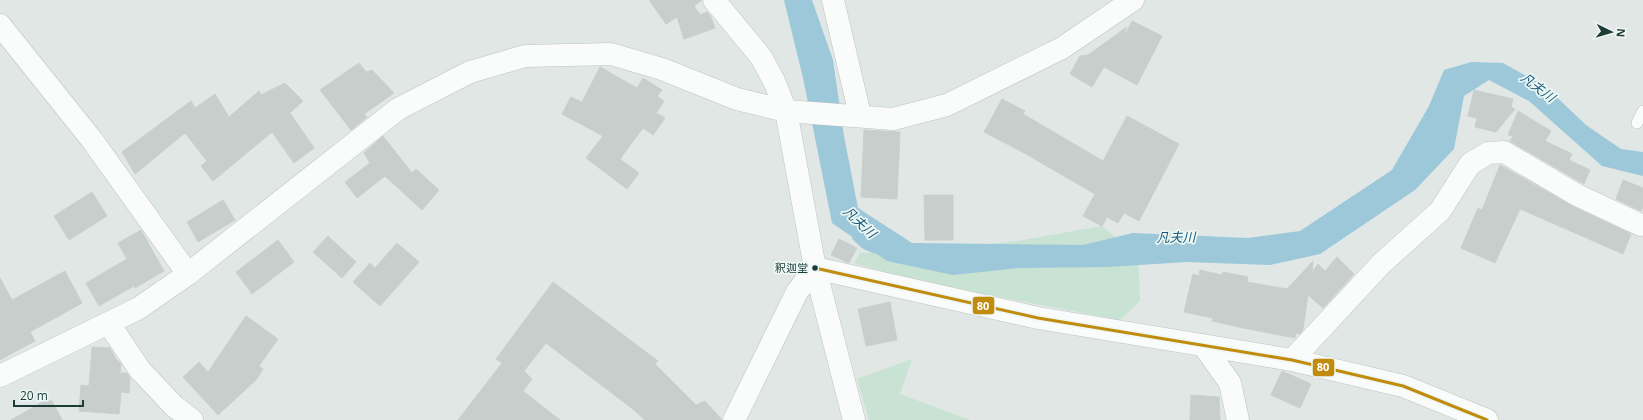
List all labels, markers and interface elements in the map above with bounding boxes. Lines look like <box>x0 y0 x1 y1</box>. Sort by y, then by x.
north arrow <box>1591 12 1631 52</box>
text: N <box>1614 28 1629 38</box>
water label: 凡夫川 <box>1517 68 1561 107</box>
water label: 凡夫川 <box>840 202 882 243</box>
water label: 凡夫川 <box>1156 228 1198 246</box>
place label: 釈迦堂 <box>775 260 808 275</box>
marker: 釈迦堂 <box>810 263 820 273</box>
line badge: 80 <box>972 296 995 315</box>
text: 80 <box>977 298 989 313</box>
line badge: 80 <box>1312 358 1335 377</box>
text: 80 <box>1317 359 1329 374</box>
scale bar <box>14 382 83 408</box>
text: 20 m <box>20 387 48 404</box>

